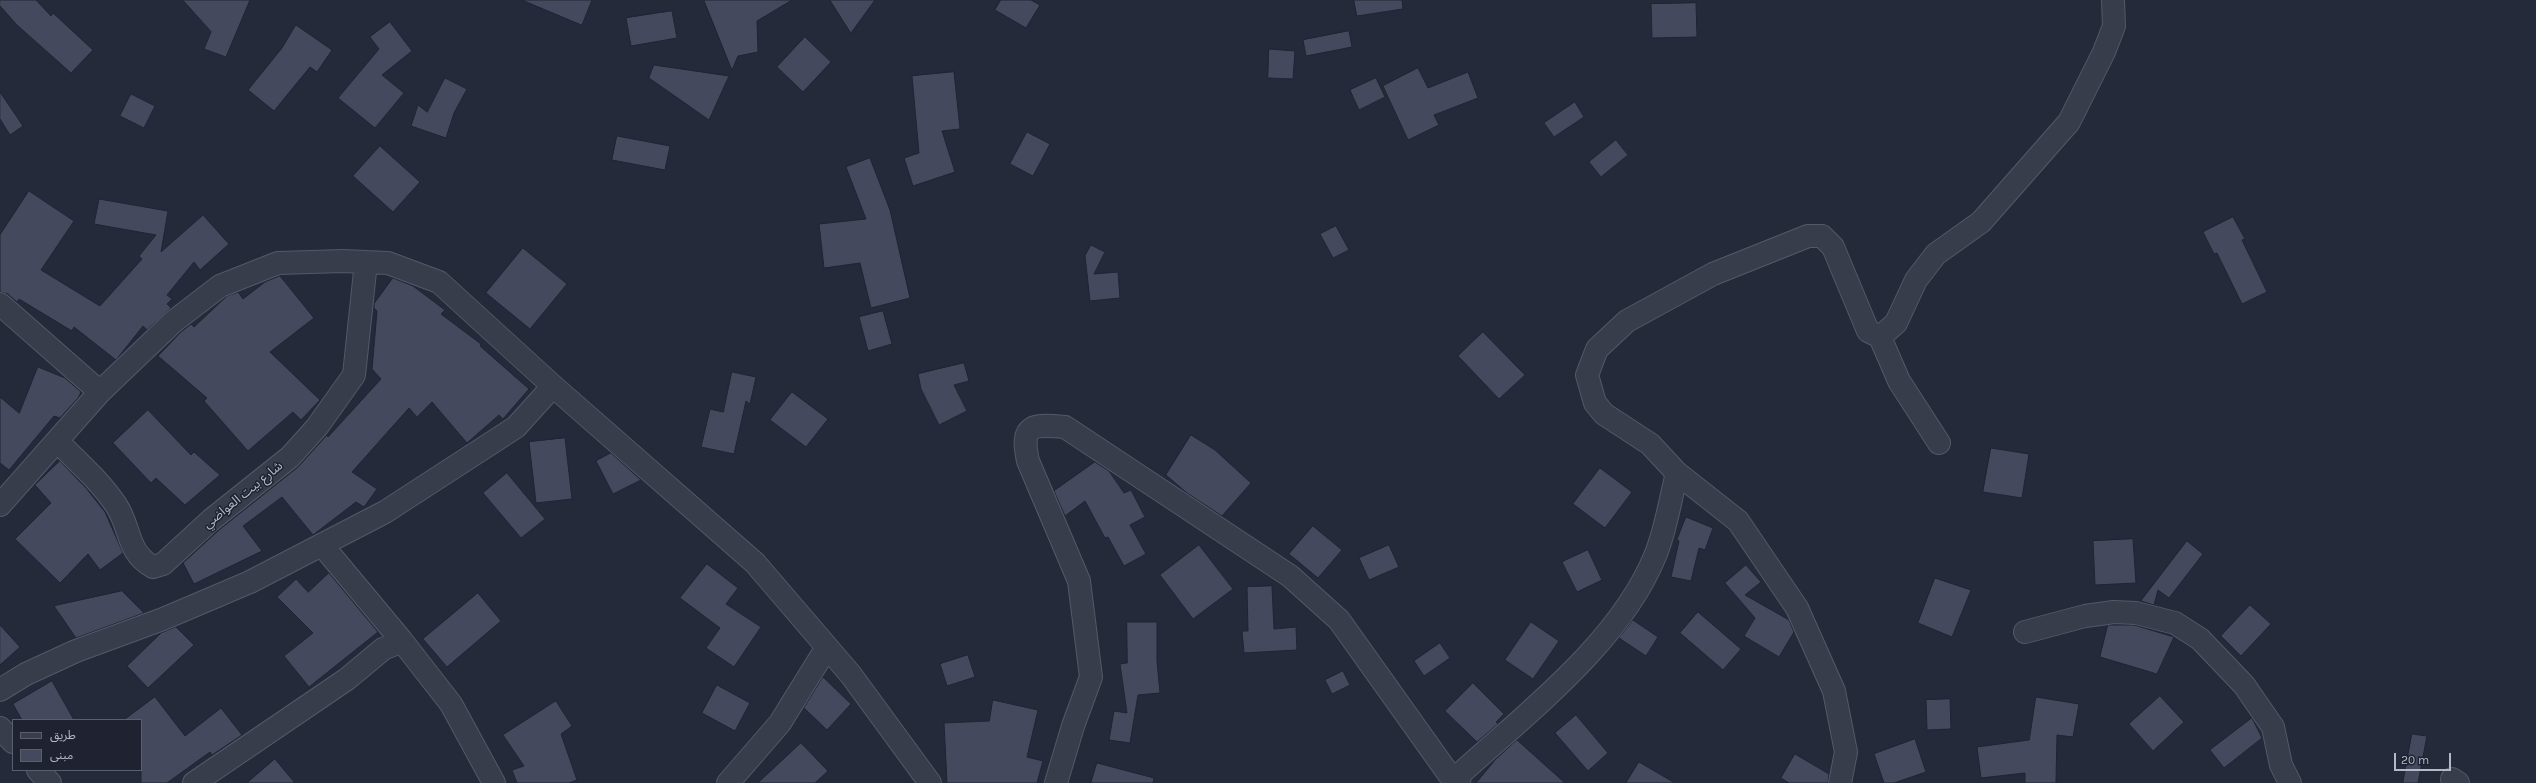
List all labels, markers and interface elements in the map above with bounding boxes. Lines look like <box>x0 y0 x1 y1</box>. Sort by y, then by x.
street label: شارع بيت العواضي <box>200 458 286 532</box>
legend <box>12 719 142 771</box>
text: طريق <box>50 728 76 742</box>
scale bar <box>2396 745 2453 771</box>
text: مبنى <box>50 748 73 762</box>
text: 20 m <box>2401 753 2429 767</box>

